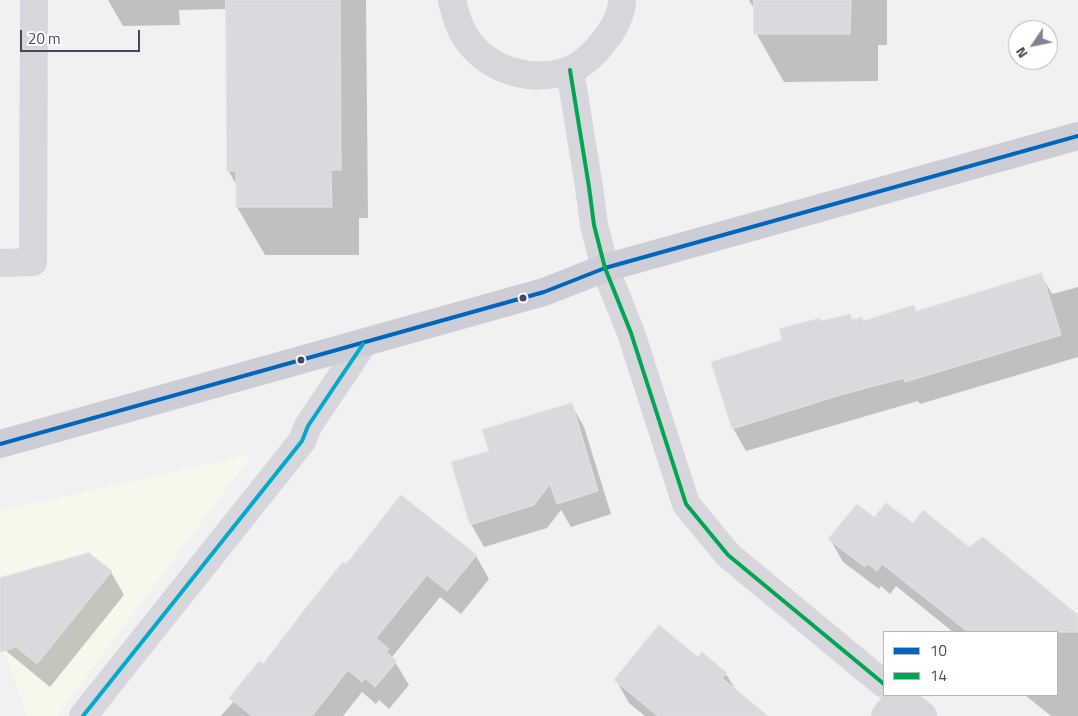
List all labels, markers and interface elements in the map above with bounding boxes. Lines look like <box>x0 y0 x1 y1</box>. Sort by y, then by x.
scale bar <box>22 20 142 52</box>
north arrow <box>1008 20 1058 70</box>
text: 20 m <box>28 27 61 50</box>
text: N <box>1010 43 1032 63</box>
unlabelled marker <box>518 293 528 303</box>
unlabelled marker <box>296 355 306 365</box>
legend <box>883 631 1058 696</box>
text: 10 <box>930 639 947 662</box>
text: 14 <box>930 664 947 687</box>

